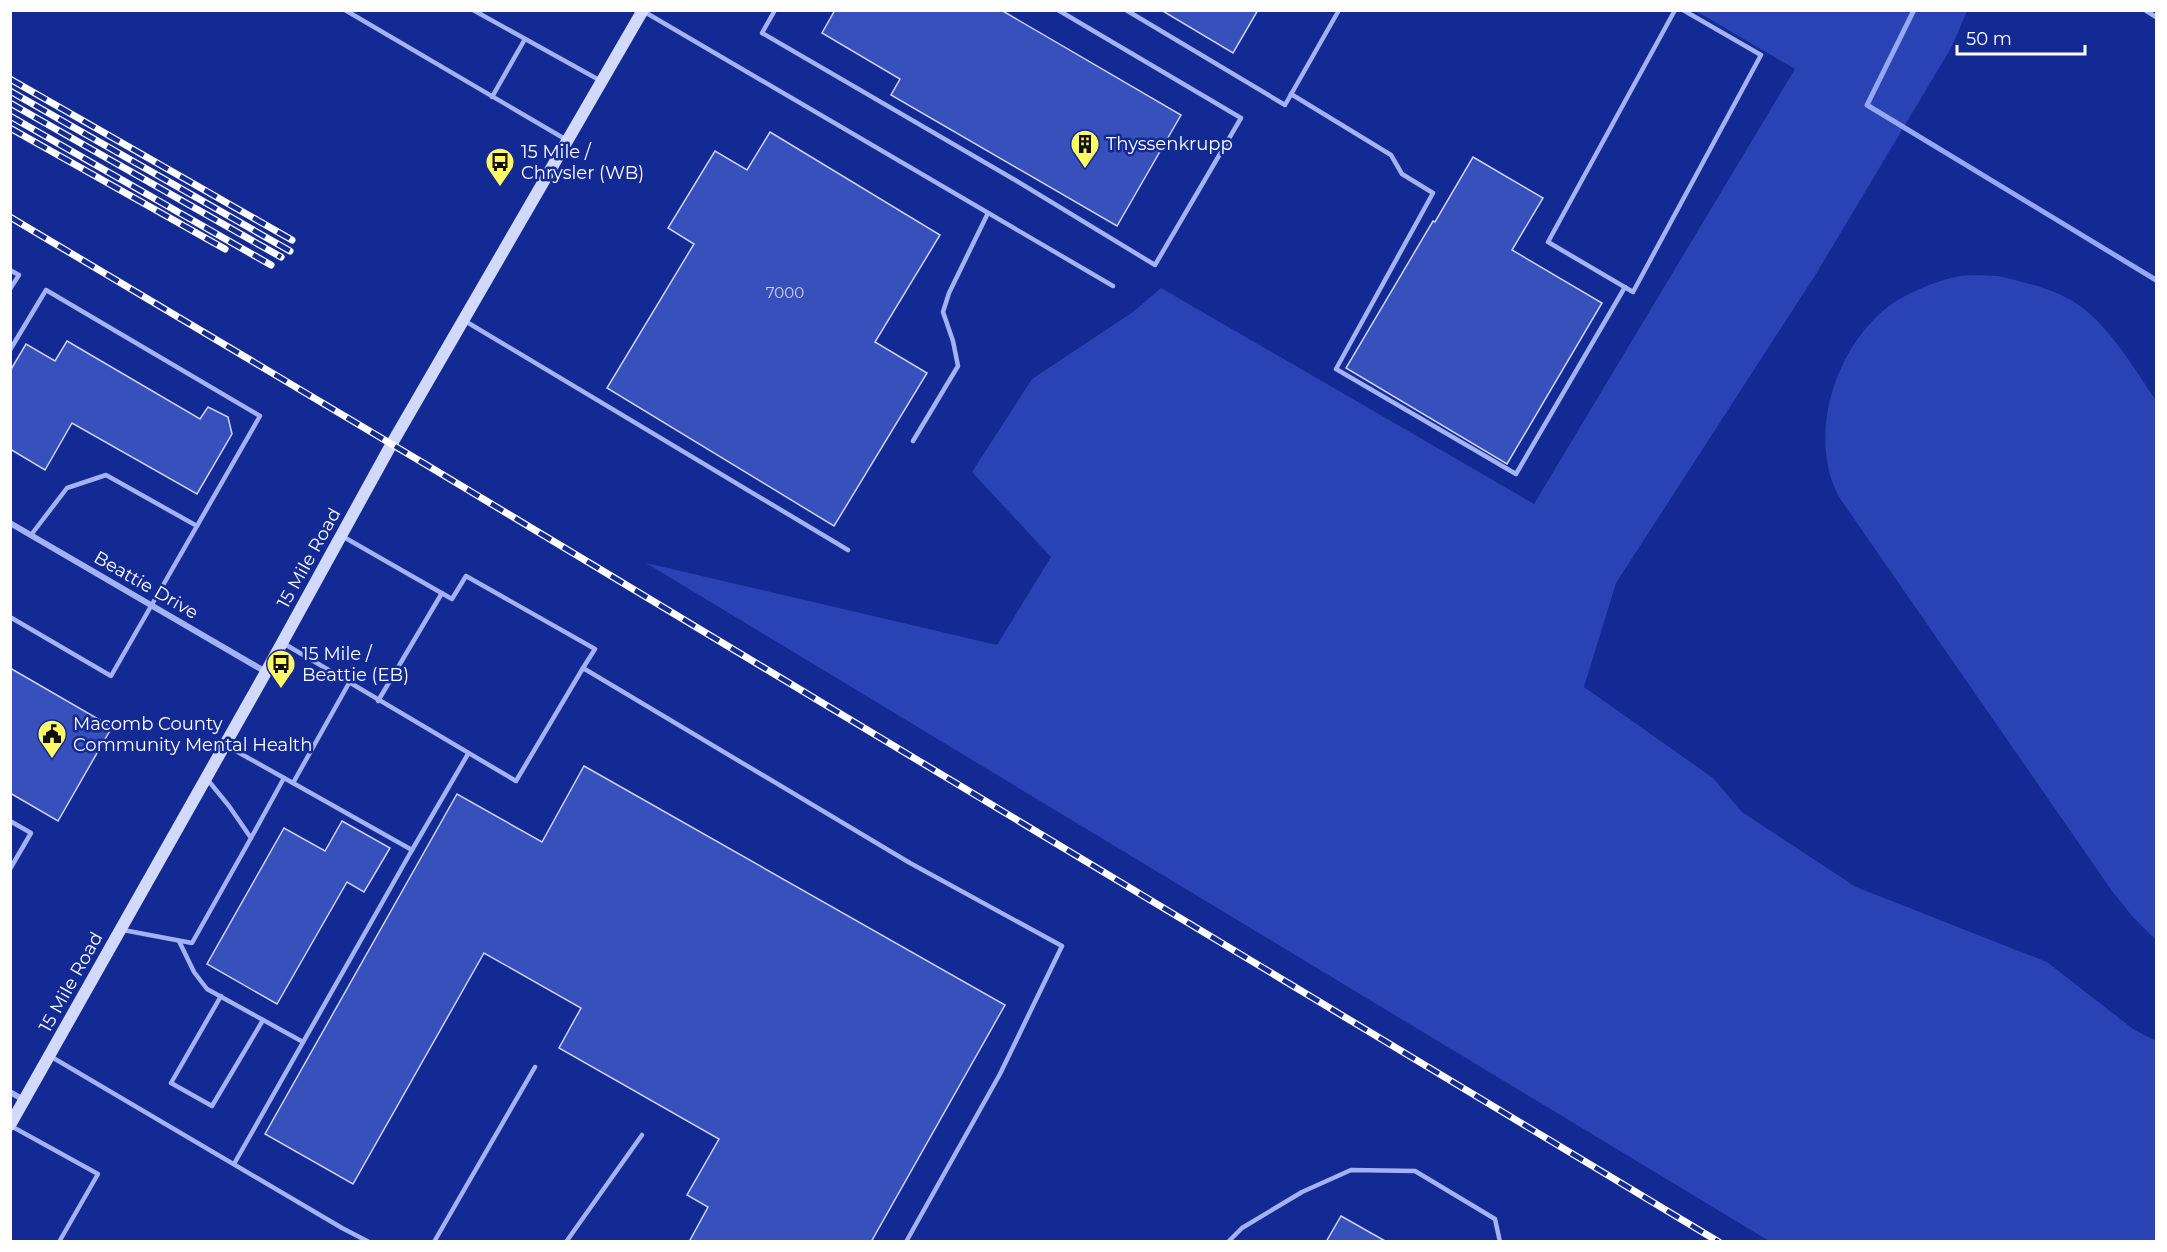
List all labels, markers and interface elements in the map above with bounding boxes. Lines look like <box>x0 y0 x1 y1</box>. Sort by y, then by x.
scale bar <box>1957 18 2084 56</box>
text: 50 m <box>1966 28 2012 50</box>
building icon: Thyssenkrupp <box>1069 128 1101 170</box>
place label: Thyssenkrupp <box>1106 133 1233 155</box>
place label: 15 Mile / Chrysler (WB) <box>521 141 644 184</box>
bus stop icon: 15 Mile / Chrysler (WB) <box>484 146 516 188</box>
house number: 7000 <box>766 283 804 302</box>
street label: 15 Mile Road <box>272 504 346 612</box>
street label: Beattie Drive <box>90 546 202 624</box>
place label: 15 Mile / Beattie (EB) <box>302 643 409 686</box>
bus stop icon: 15 Mile / Beattie (EB) <box>265 648 297 690</box>
place label: Macomb County Community Mental Health <box>73 713 312 756</box>
public building icon: Macomb County Community Mental Health <box>36 718 68 760</box>
street label: 15 Mile Road <box>34 928 108 1036</box>

